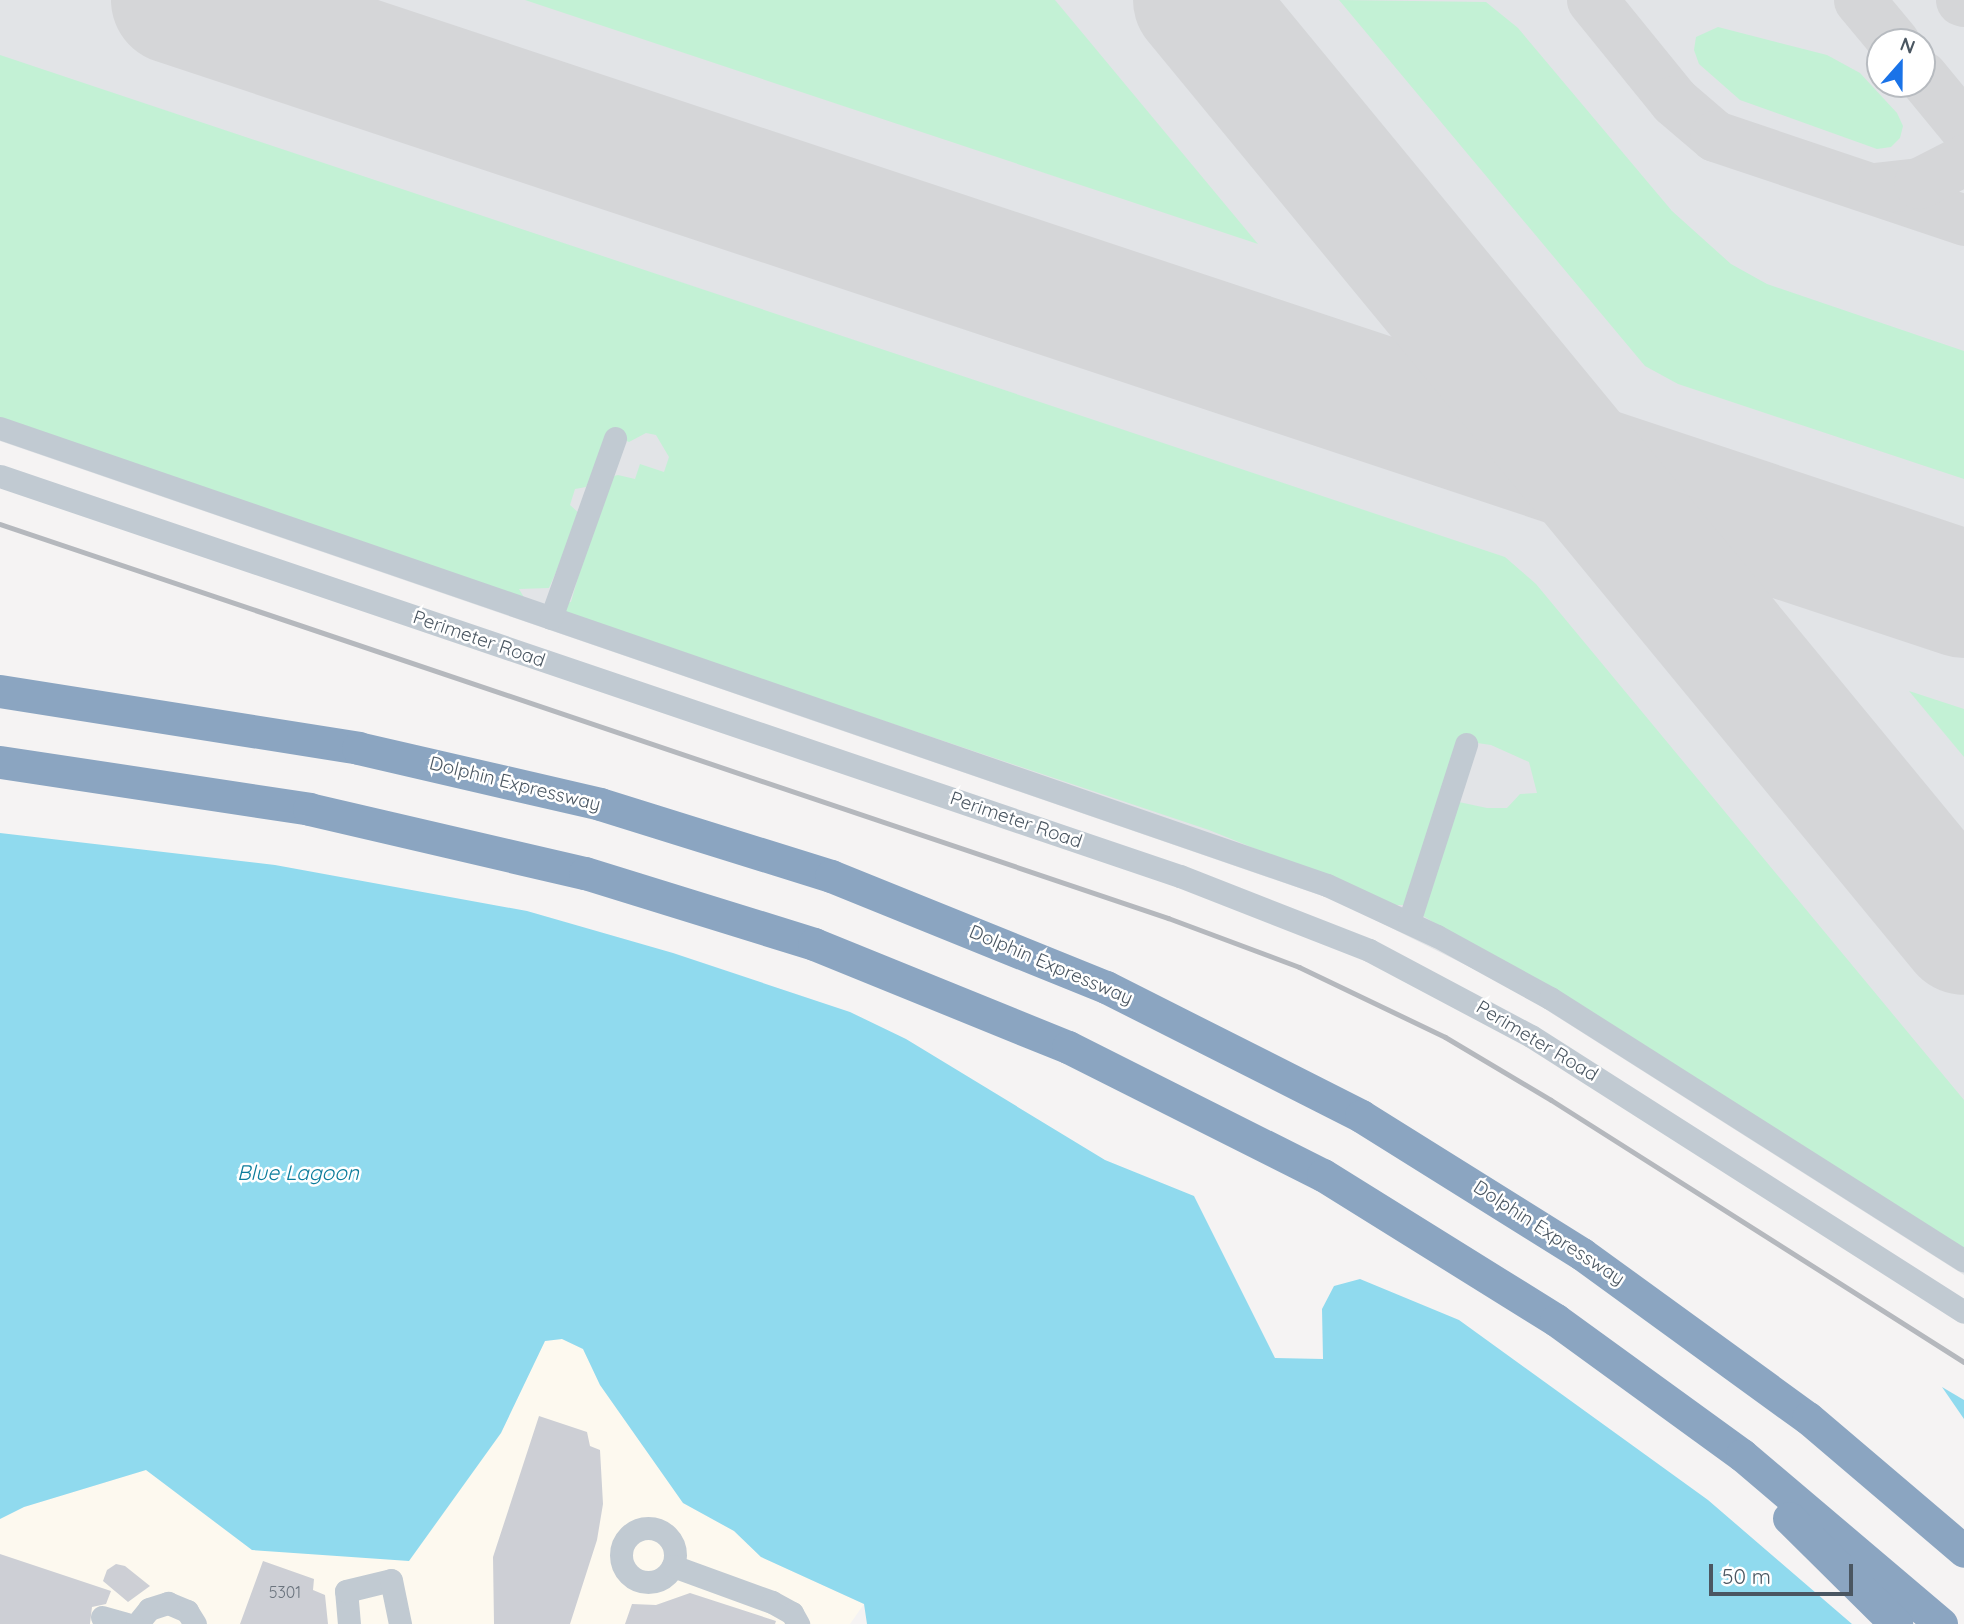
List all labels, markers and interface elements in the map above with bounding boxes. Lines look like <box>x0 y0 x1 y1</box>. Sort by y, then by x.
north arrow <box>1866 28 1936 98</box>
text: N <box>1897 32 1919 59</box>
street label: Perimeter Road <box>410 606 548 672</box>
street label: Dolphin Expressway <box>427 752 603 816</box>
street label: Perimeter Road <box>947 787 1085 853</box>
street label: Dolphin Expressway <box>966 920 1136 1010</box>
street label: Perimeter Road <box>1472 996 1602 1086</box>
water label: Blue Lagoon <box>237 1159 359 1185</box>
street label: Dolphin Expressway <box>1469 1176 1629 1290</box>
scale bar <box>1712 1550 1856 1594</box>
text: 50 m <box>1722 1563 1771 1589</box>
house number: 5301 <box>269 1582 301 1602</box>

